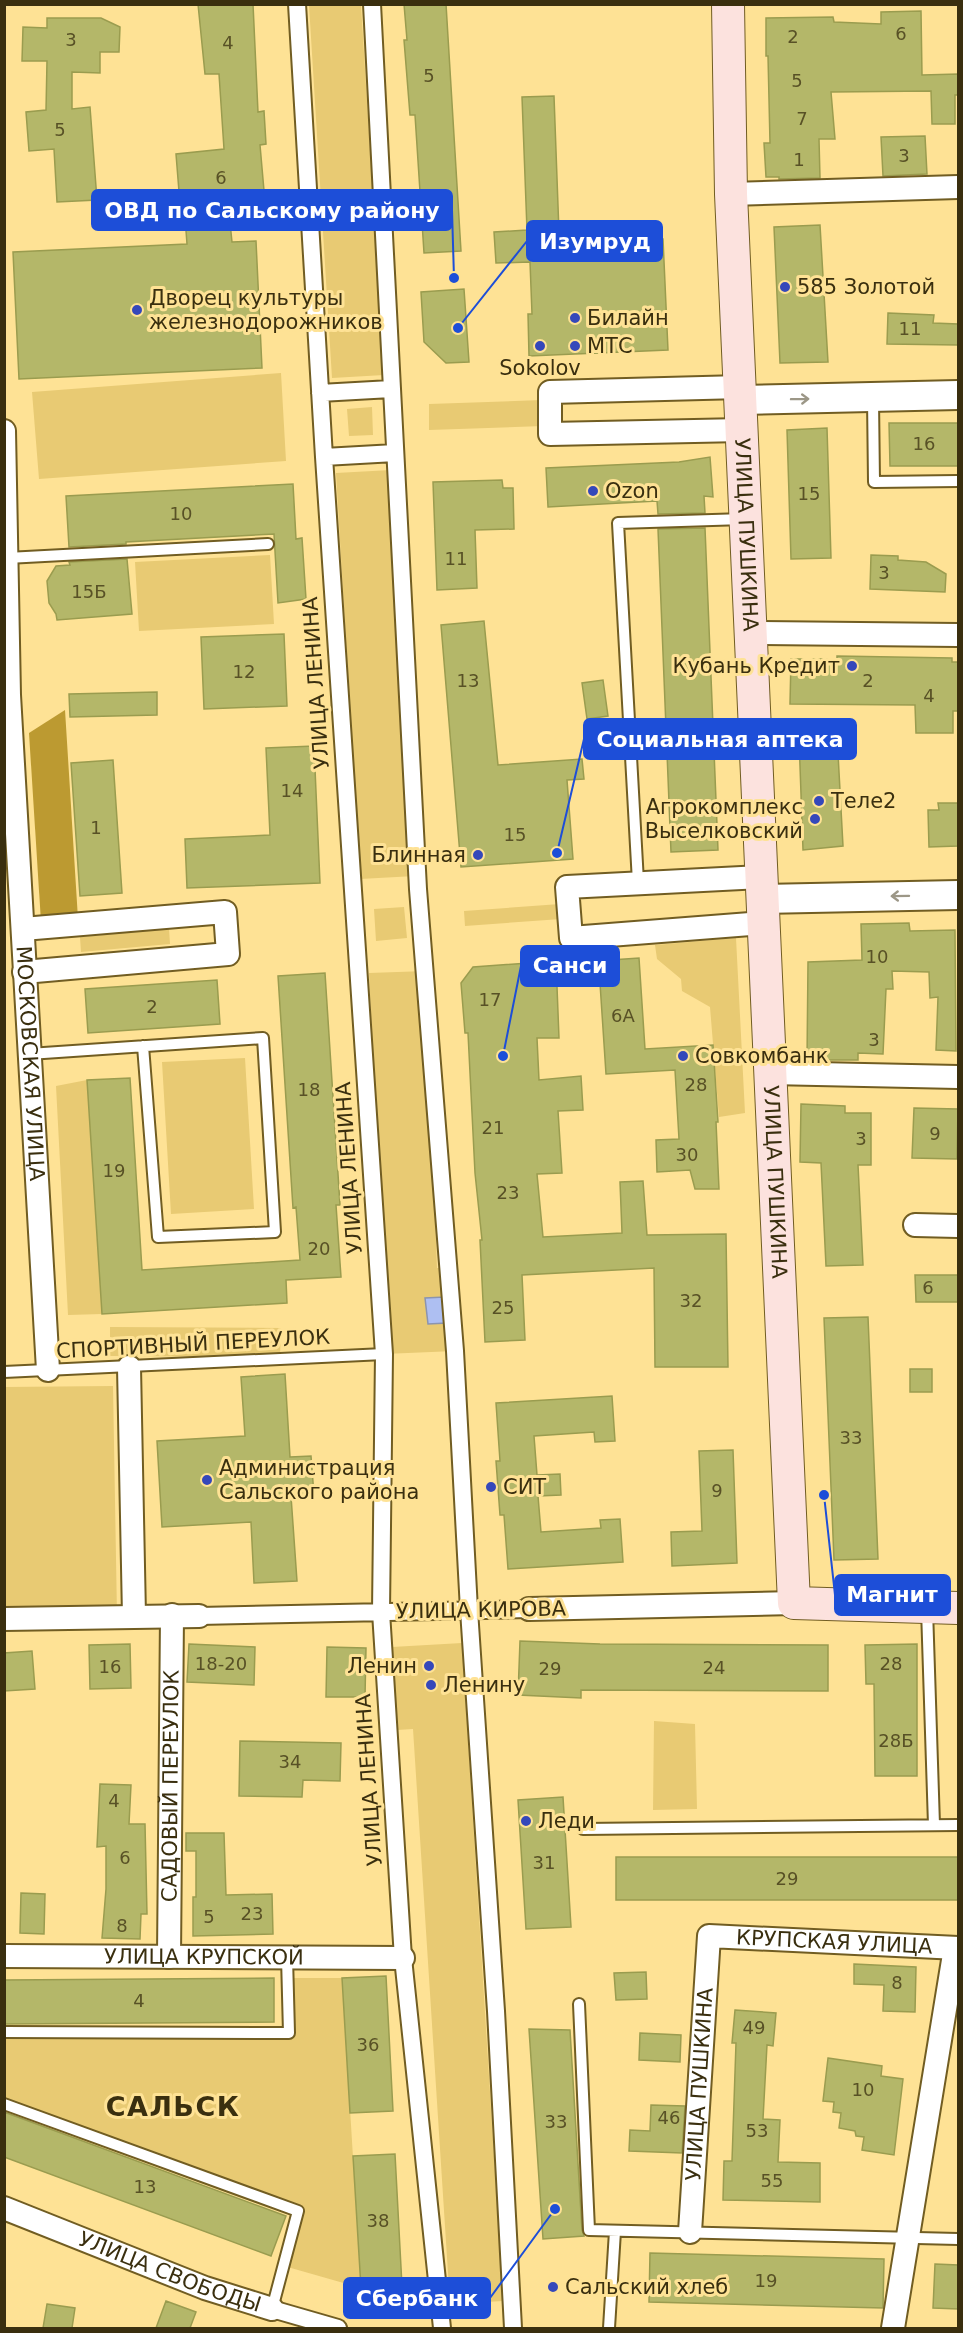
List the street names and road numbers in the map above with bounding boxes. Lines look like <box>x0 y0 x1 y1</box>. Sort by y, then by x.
street label: УЛИЦА ПУШКИНА <box>730 437 763 632</box>
street label: УЛИЦА ЛЕНИНА <box>298 596 334 770</box>
street label: МОСКОВСКАЯ УЛИЦА <box>12 945 49 1182</box>
street label: УЛИЦА ЛЕНИНА <box>331 1081 367 1255</box>
street label: УЛИЦА ПУШКИНА <box>759 1085 792 1280</box>
street label: СПОРТИВНЫЙ ПЕРЕУЛОК <box>55 1324 331 1363</box>
street label: УЛИЦА КИРОВА <box>396 1597 567 1623</box>
street label: САДОВЫЙ ПЕРЕУЛОК <box>157 1670 184 1902</box>
street label: УЛИЦА ЛЕНИНА <box>351 1693 387 1867</box>
street label: КРУПСКАЯ УЛИЦА <box>736 1925 934 1959</box>
street label: УЛИЦА КРУПСКОЙ <box>104 1944 304 1970</box>
street label: УЛИЦА ПУШКИНА <box>681 1986 718 2182</box>
street label: УЛИЦА СВОБОДЫ <box>75 2227 264 2317</box>

